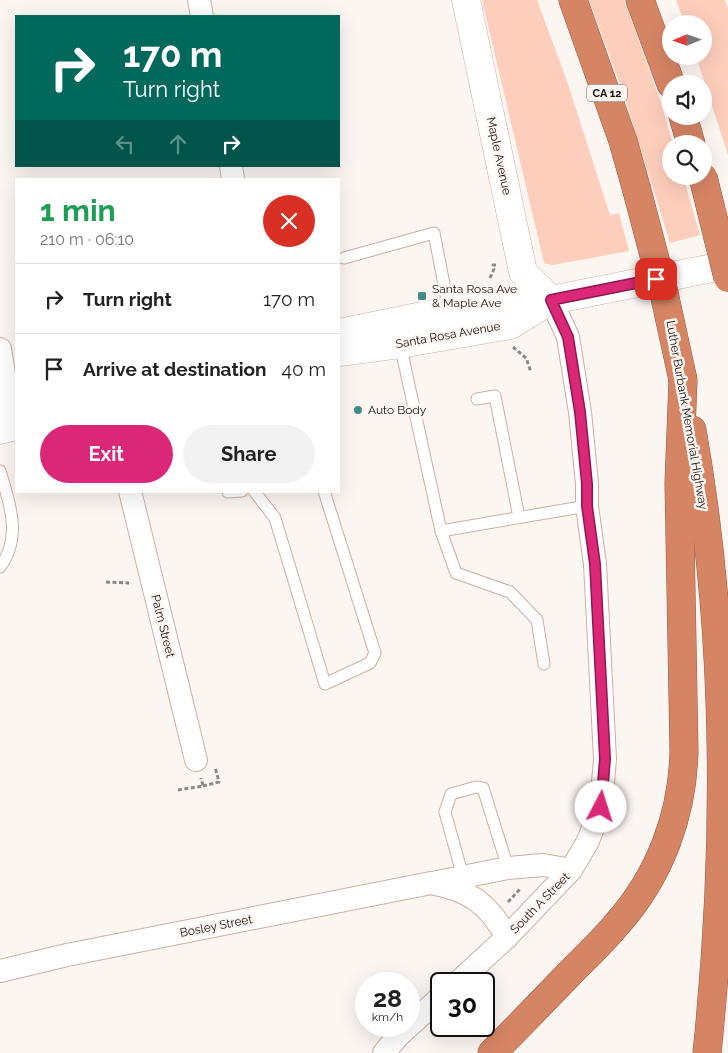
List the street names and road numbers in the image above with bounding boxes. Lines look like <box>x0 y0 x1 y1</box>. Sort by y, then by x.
road number: CA 12 <box>587 85 627 102</box>
street label: Maple Avenue <box>484 116 514 196</box>
street label: Santa Rosa Avenue <box>394 319 502 351</box>
street label: Luther Burbank Memorial Highway <box>663 319 711 511</box>
street label: Palm Street <box>148 593 178 659</box>
street label: South A Street <box>507 870 573 936</box>
street label: Bosley Street <box>179 912 253 940</box>

